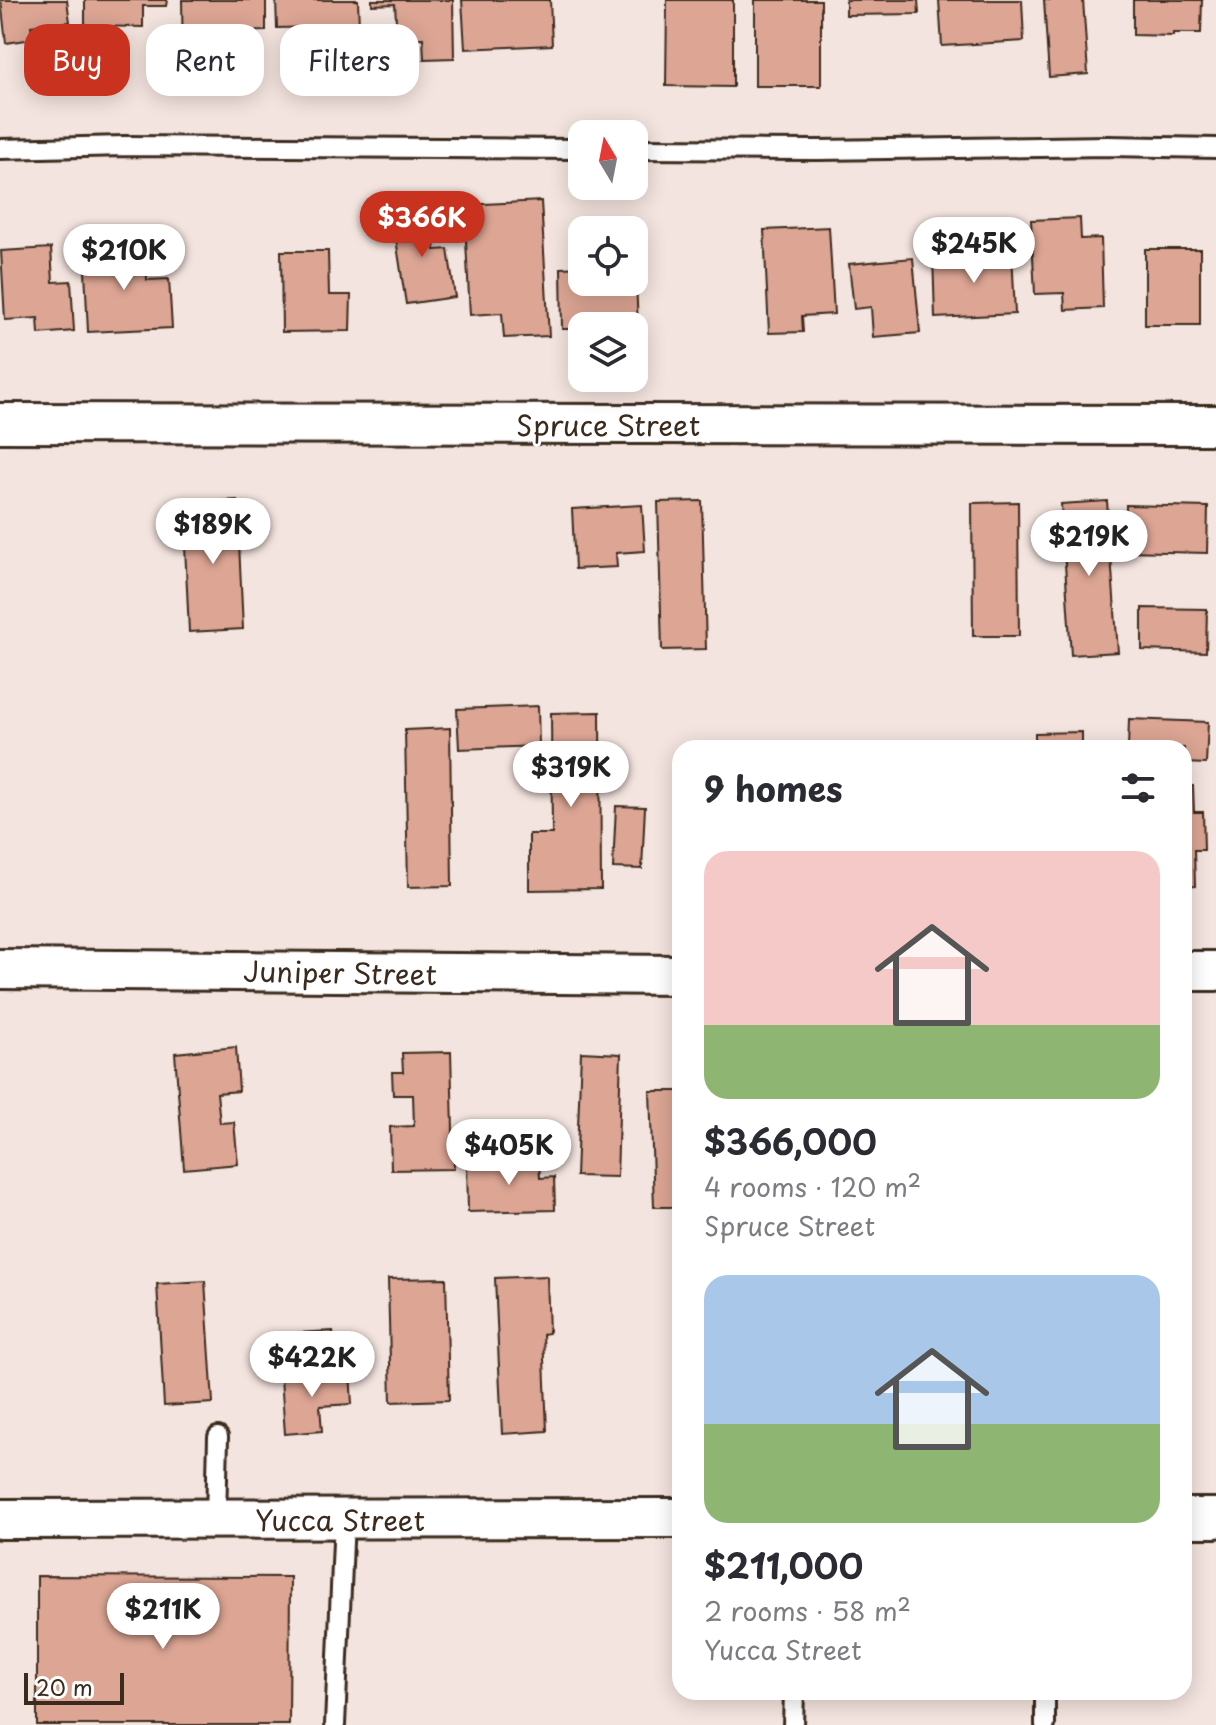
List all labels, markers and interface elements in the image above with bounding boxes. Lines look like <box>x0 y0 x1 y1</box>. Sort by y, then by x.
chip: Buy <box>24 24 130 96</box>
chip: Rent <box>146 24 264 96</box>
chip: Filters <box>280 24 419 96</box>
north arrow <box>568 120 648 200</box>
map controls <box>568 120 648 392</box>
pin: $366K <box>366 191 478 259</box>
text: $366K <box>378 197 466 236</box>
button: locate <box>568 216 648 296</box>
pin: $245K <box>918 217 1030 285</box>
text: $245K <box>931 223 1017 262</box>
pin: $210K <box>68 224 180 292</box>
text: $210K <box>81 230 167 269</box>
button: layers <box>568 312 648 392</box>
street label: Spruce Street <box>516 403 700 446</box>
pin: $189K <box>157 498 269 566</box>
text: $189K <box>174 504 252 543</box>
pin: $219K <box>1033 510 1145 578</box>
text: $219K <box>1049 516 1129 555</box>
pin: $319K <box>515 741 627 809</box>
text: $319K <box>531 747 611 786</box>
text: 9 homes <box>704 762 843 814</box>
icon: filters <box>1116 766 1160 810</box>
icon: home <box>860 903 1004 1047</box>
street label: Juniper Street <box>243 949 437 995</box>
text: $366,000 <box>704 1115 877 1167</box>
pin: $405K <box>453 1119 565 1187</box>
text: $405K <box>464 1125 554 1164</box>
text: 4 rooms · 120 m² <box>704 1167 921 1206</box>
text: Spruce Street <box>704 1206 875 1245</box>
icon: home <box>860 1327 1004 1471</box>
pin: $422K <box>256 1331 368 1399</box>
text: $422K <box>268 1337 356 1376</box>
street label: Yucca Street <box>255 1498 425 1541</box>
text: $211,000 <box>704 1539 863 1591</box>
pin: $211K <box>107 1583 219 1651</box>
text: $211K <box>125 1589 201 1628</box>
text: 2 rooms · 58 m² <box>704 1591 911 1630</box>
text: Yucca Street <box>704 1630 862 1669</box>
scale bar <box>24 1669 124 1705</box>
text: 20 m <box>36 1670 93 1703</box>

